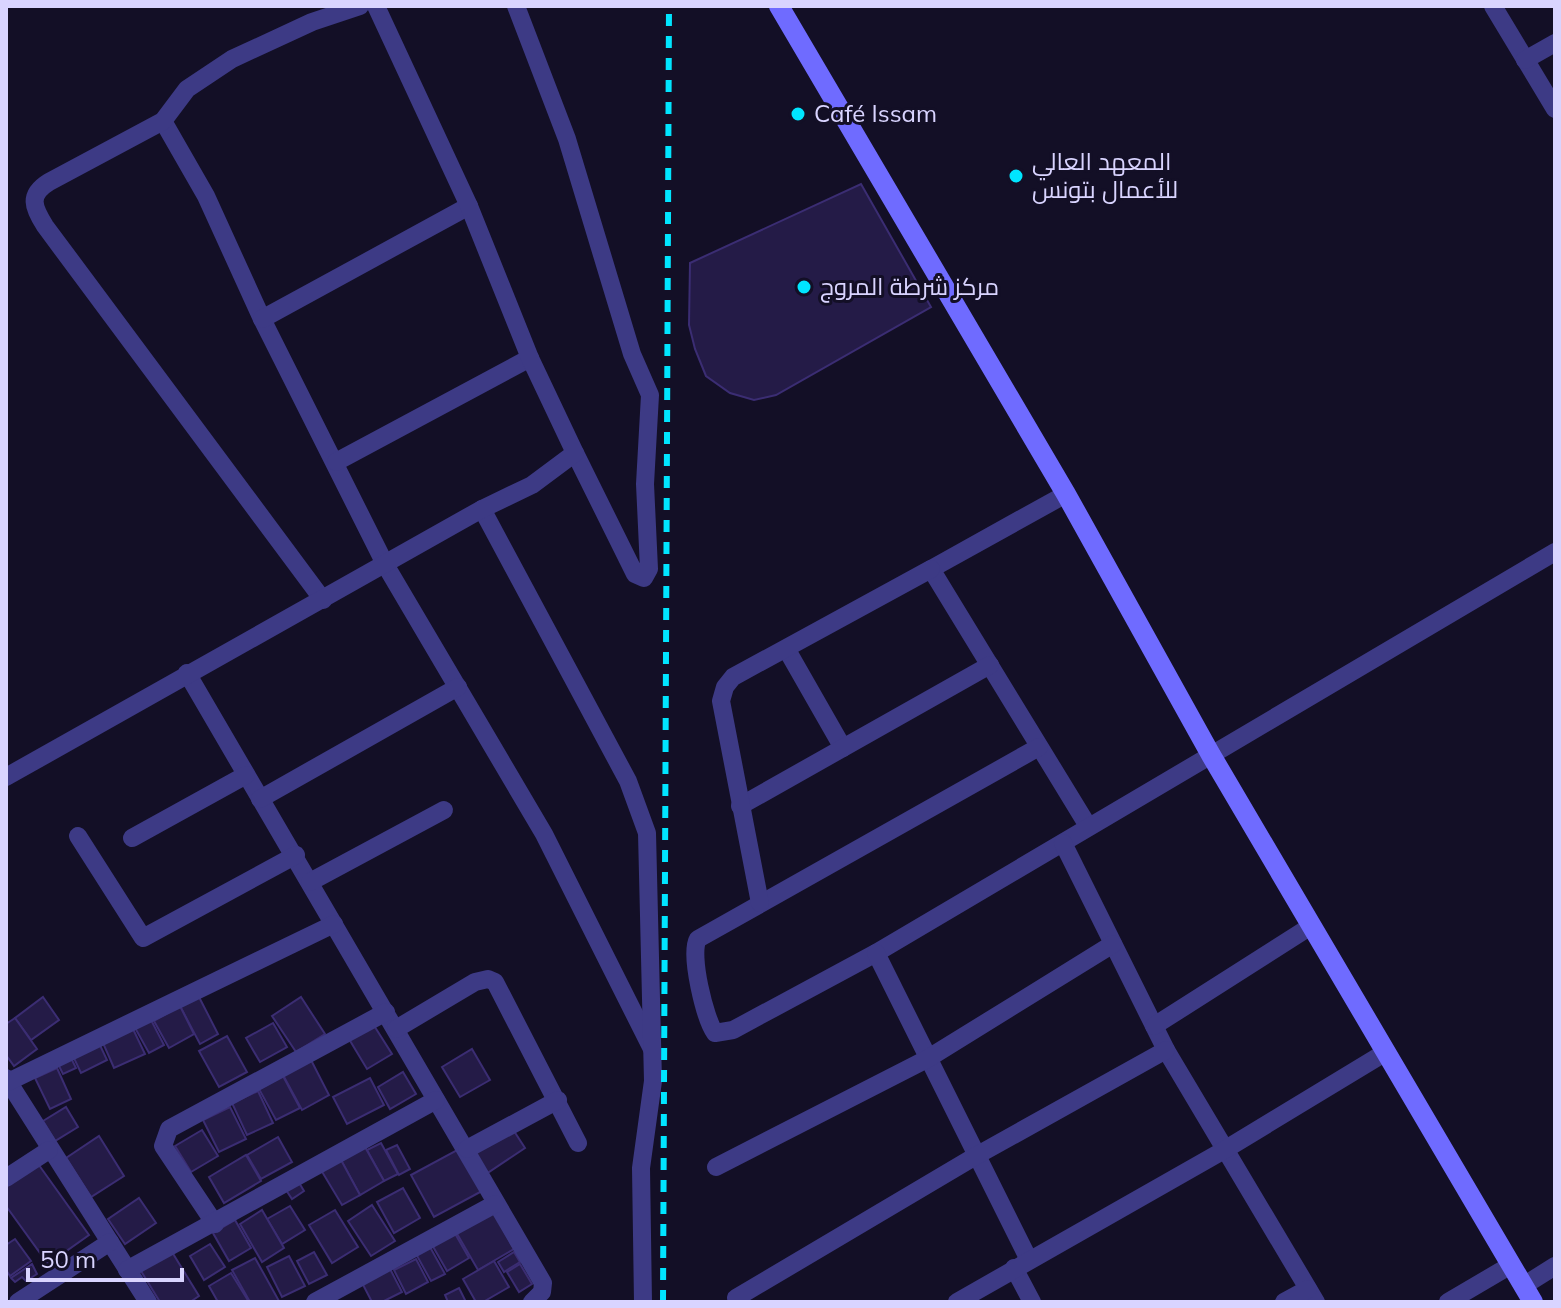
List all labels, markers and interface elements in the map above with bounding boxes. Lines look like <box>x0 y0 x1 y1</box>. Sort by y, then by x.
place label: Café Issam <box>814 98 937 128</box>
marker: Café Issam <box>789 105 807 123</box>
place label: المعهد العالي للأعمال بتونس <box>1032 146 1178 204</box>
marker: المعهد العالي للأعمال بتونس <box>1007 167 1025 185</box>
place label: مركز شرطة المروج <box>820 271 999 303</box>
marker: مركز شرطة المروج <box>795 278 813 296</box>
scale bar <box>28 1232 182 1282</box>
text: 50 m <box>40 1244 96 1274</box>

